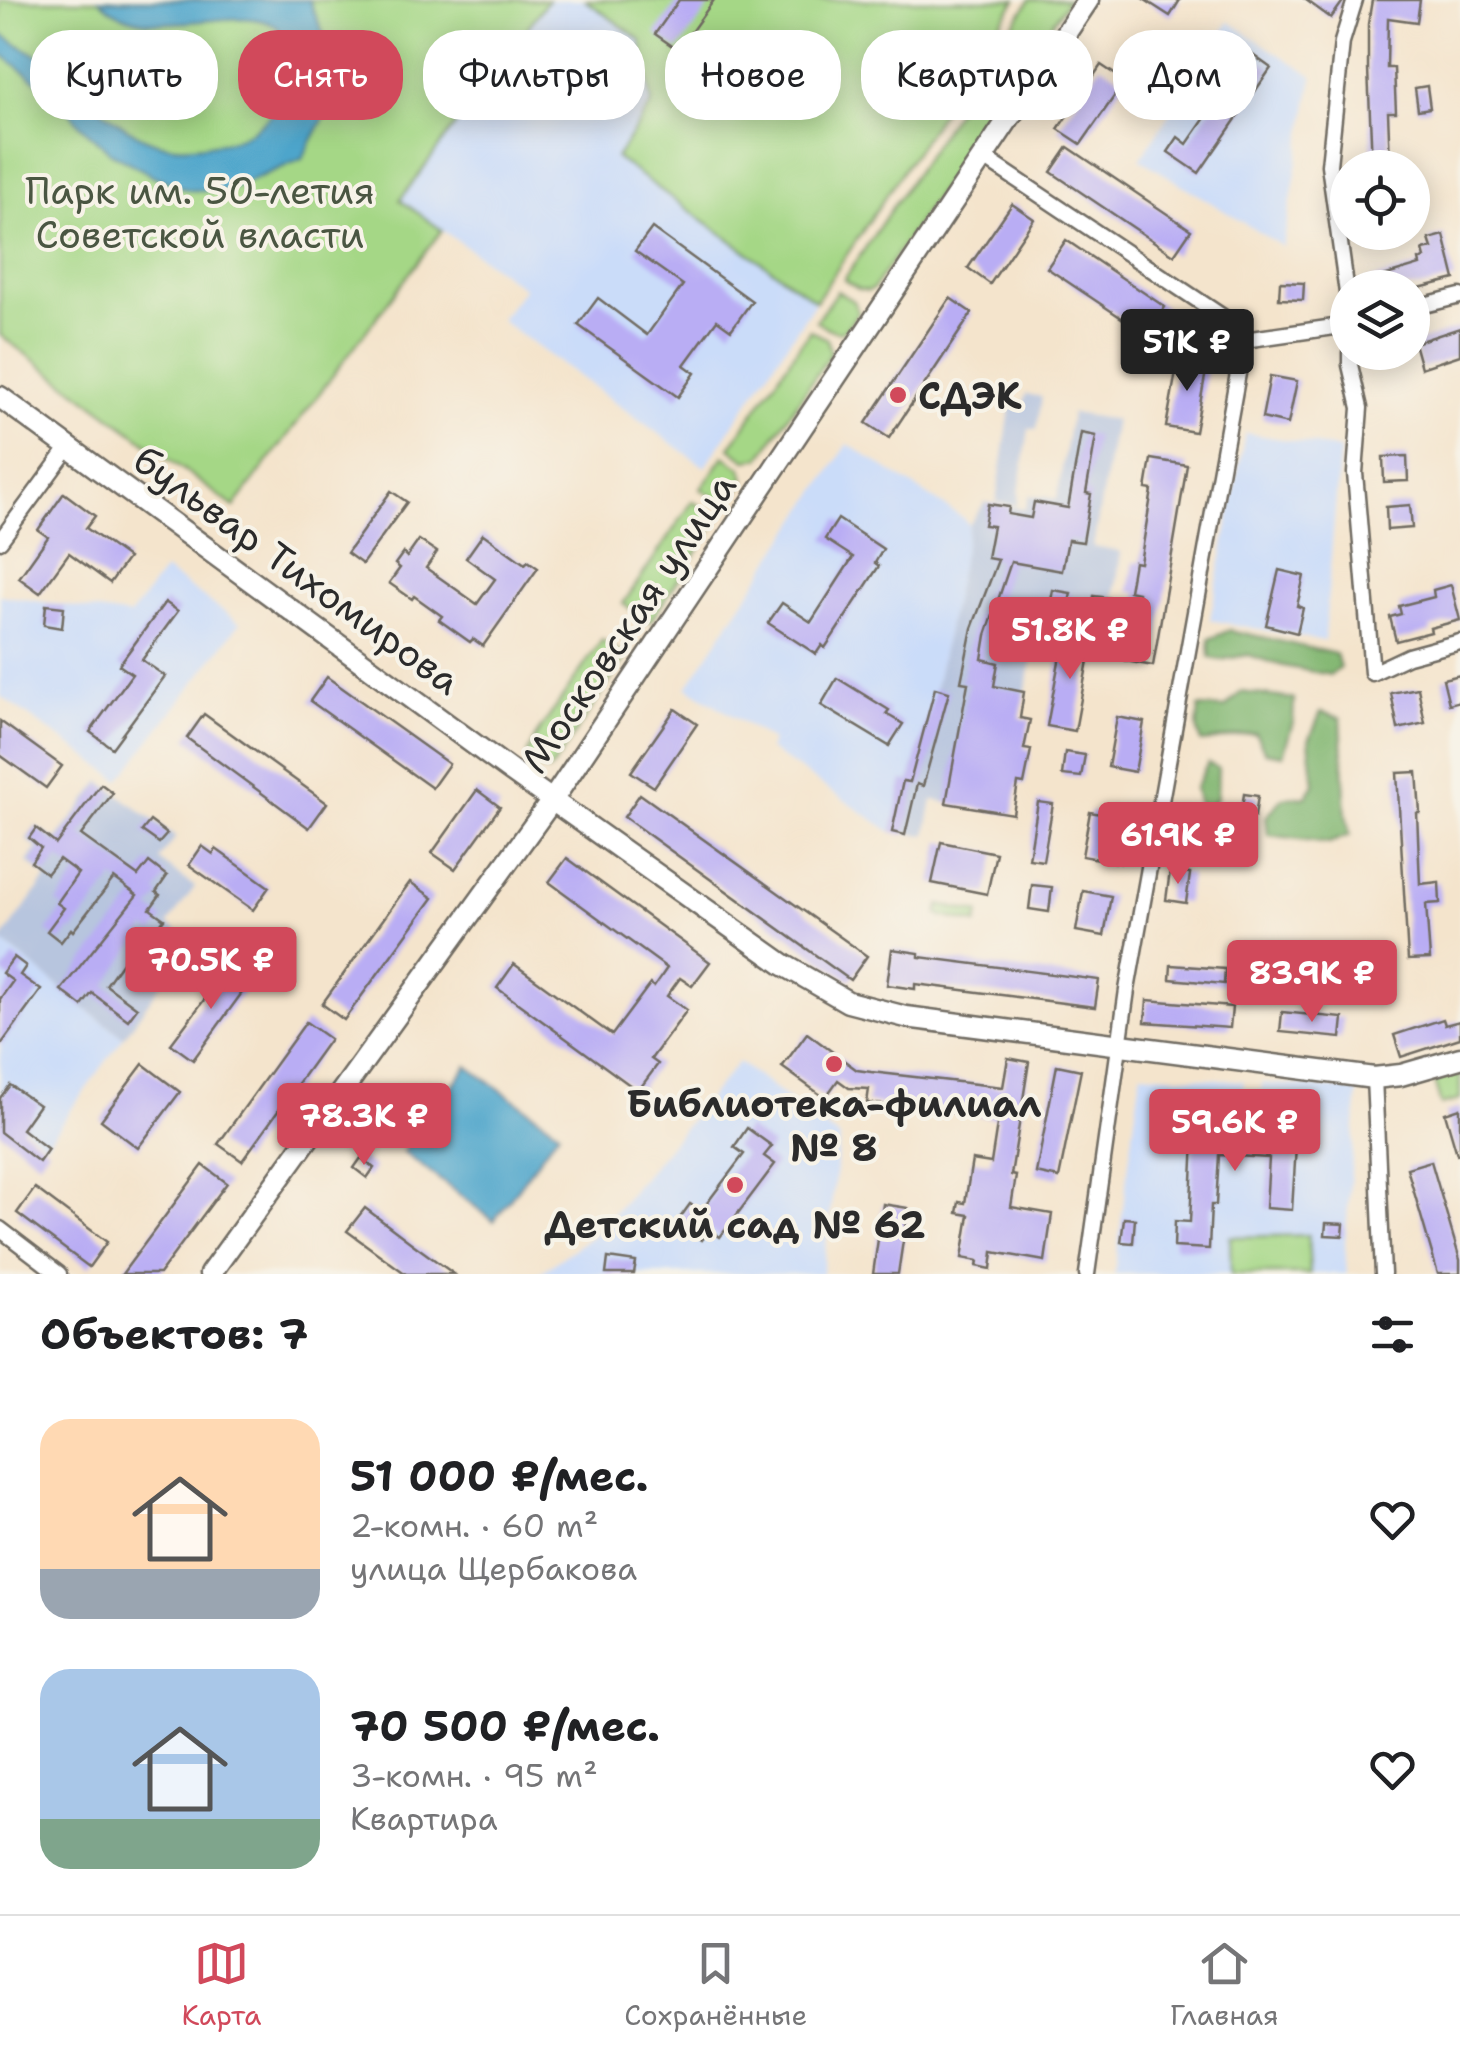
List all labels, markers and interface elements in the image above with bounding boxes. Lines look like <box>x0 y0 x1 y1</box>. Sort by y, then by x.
chip: Купить <box>30 30 218 120</box>
chip: Снять <box>238 30 403 120</box>
chip: Фильтры <box>423 30 645 120</box>
chip: Новое <box>665 30 841 120</box>
chip: Квартира <box>861 30 1093 120</box>
chip: Дом <box>1113 30 1257 120</box>
map controls <box>1330 150 1430 370</box>
button: locate <box>1330 150 1430 250</box>
park label: Парк им. 50-летия Советской власти <box>25 165 375 260</box>
button: layers <box>1330 270 1430 370</box>
pin: 51K ₽ <box>1117 309 1257 394</box>
text: 51K ₽ <box>1143 320 1231 363</box>
place label: СДЭК <box>918 370 1022 421</box>
marker: СДЭК <box>887 384 909 406</box>
street label: бульвар Тихомирова <box>123 434 471 706</box>
street label: Московская улица <box>509 463 748 783</box>
pin: 51.8K ₽ <box>978 597 1162 682</box>
text: 51.8K ₽ <box>1011 608 1129 651</box>
pin: 61.9K ₽ <box>1086 802 1270 887</box>
text: 61.9K ₽ <box>1120 813 1236 856</box>
pin: 70.5K ₽ <box>119 927 303 1012</box>
text: 70.5K ₽ <box>147 938 275 981</box>
pin: 83.9K ₽ <box>1220 940 1404 1025</box>
text: 83.9K ₽ <box>1249 951 1375 994</box>
marker: Библиотека-филиал № 8 <box>823 1053 845 1075</box>
place label: Библиотека-филиал № 8 <box>627 1078 1041 1173</box>
pin: 78.3K ₽ <box>272 1083 456 1168</box>
pin: 59.6K ₽ <box>1143 1089 1327 1174</box>
text: 78.3K ₽ <box>299 1094 429 1137</box>
text: 59.6K ₽ <box>1171 1100 1299 1143</box>
marker: Детский сад № 62 <box>724 1174 746 1196</box>
place label: Детский сад № 62 <box>544 1199 926 1250</box>
text: Объектов: 7 <box>40 1306 308 1362</box>
icon: filters <box>1365 1307 1420 1362</box>
text: 51 000 ₽/мес. <box>350 1448 649 1504</box>
icon: home <box>120 1459 240 1579</box>
icon: heart <box>1365 1492 1420 1547</box>
text: 2-комн. · 60 m² <box>350 1504 598 1547</box>
text: улица Щербакова <box>350 1547 637 1590</box>
text: 70 500 ₽/мес. <box>350 1698 660 1754</box>
icon: home <box>120 1709 240 1829</box>
icon: heart <box>1365 1742 1420 1797</box>
text: 3-комн. · 95 m² <box>350 1754 598 1797</box>
text: Квартира <box>350 1797 498 1840</box>
tab: Карта <box>181 1936 262 2034</box>
tab: Сохранённые <box>624 1936 807 2034</box>
tab: Главная <box>1170 1936 1279 2034</box>

